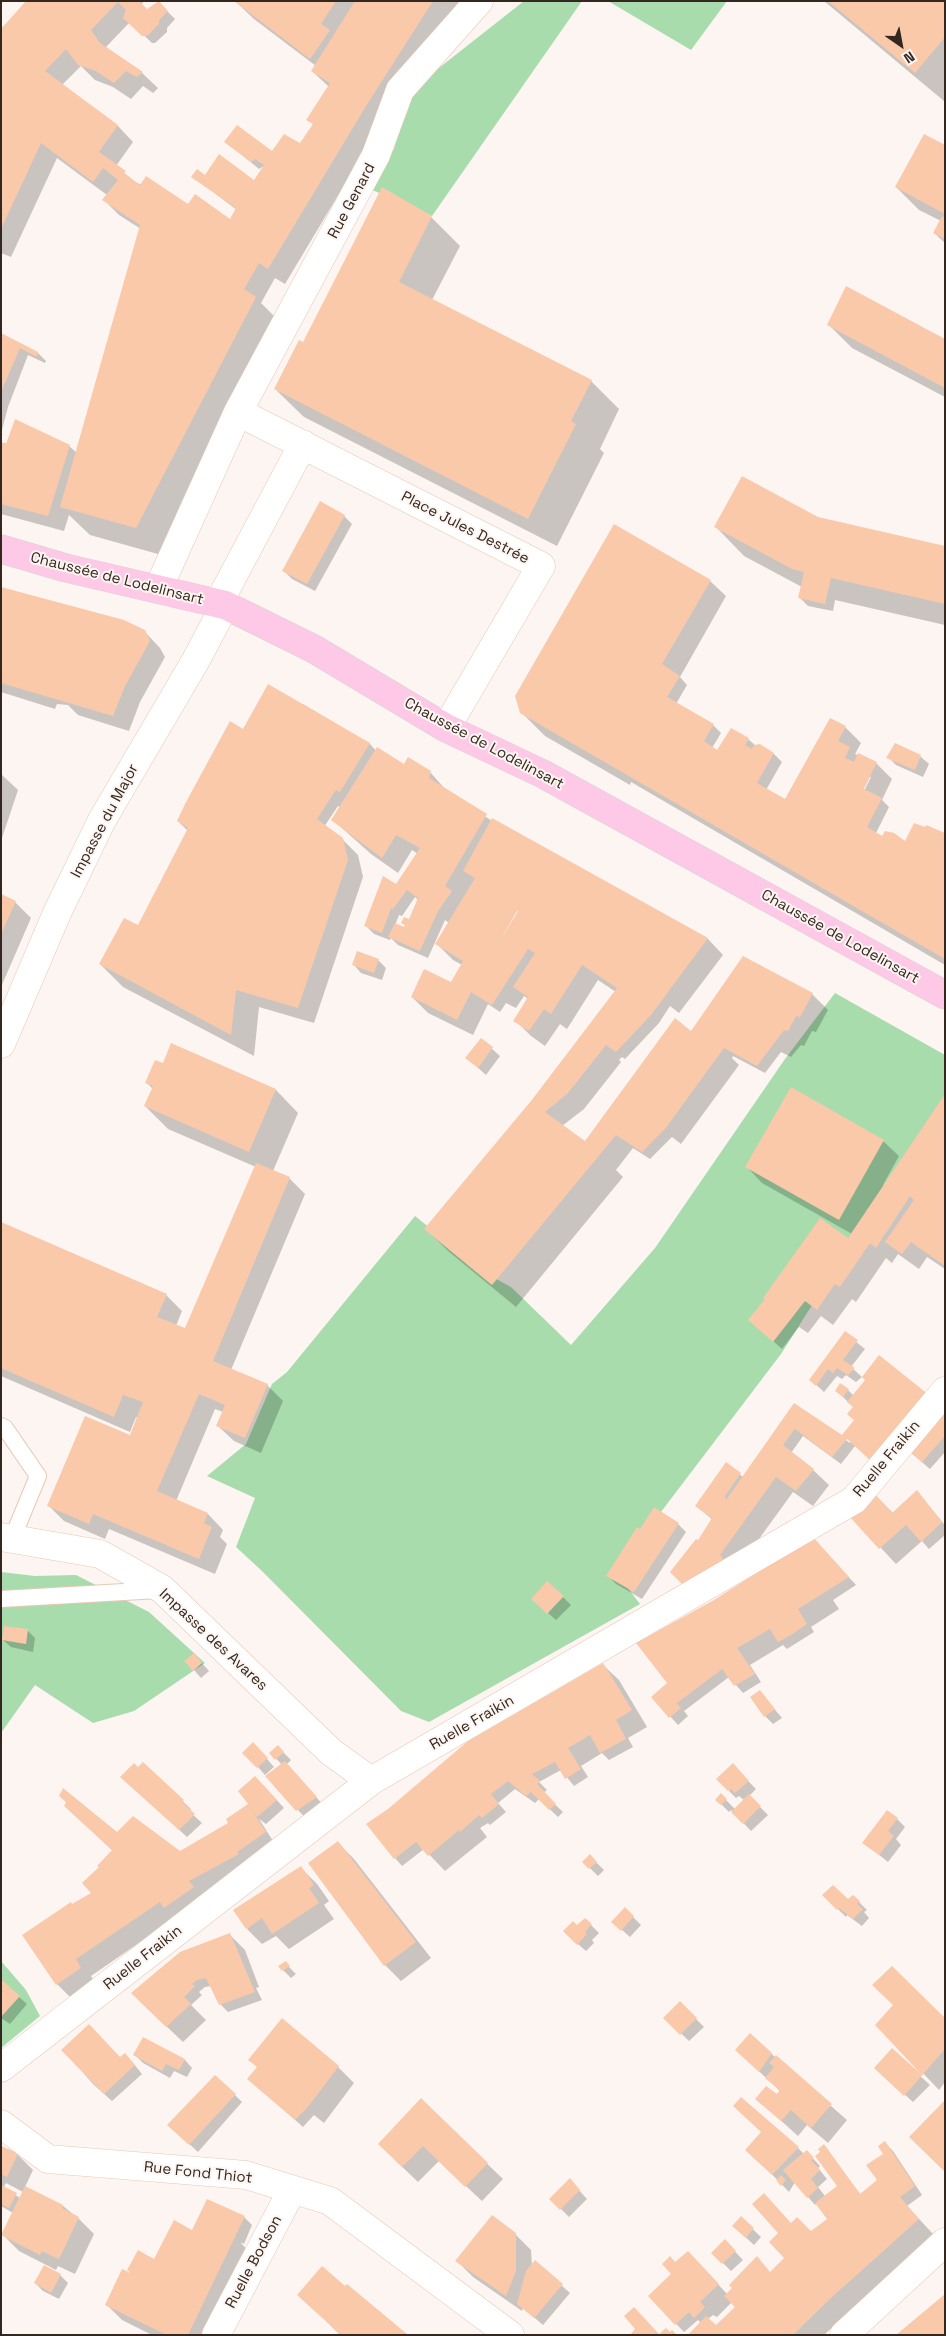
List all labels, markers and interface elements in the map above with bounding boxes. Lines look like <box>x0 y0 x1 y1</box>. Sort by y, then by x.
north arrow <box>876 20 926 70</box>
text: N <box>900 47 918 68</box>
street label: Rue Genard <box>325 160 379 242</box>
street label: Place Jules Destrée <box>398 488 532 568</box>
street label: Chaussée de Lodelinsart <box>29 549 205 609</box>
street label: Chaussée de Lodelinsart <box>401 694 567 794</box>
street label: Impasse du Major <box>67 761 143 881</box>
street label: Chaussée de Lodelinsart <box>758 886 922 988</box>
street label: Ruelle Fraikin <box>850 1417 924 1501</box>
street label: Impasse des Avares <box>155 1585 271 1695</box>
street label: Ruelle Fraikin <box>427 1692 517 1754</box>
street label: Ruelle Fraikin <box>100 1922 186 1994</box>
street label: Rue Fond Thiot <box>143 2158 253 2188</box>
street label: Ruelle Bodson <box>222 2212 286 2312</box>

